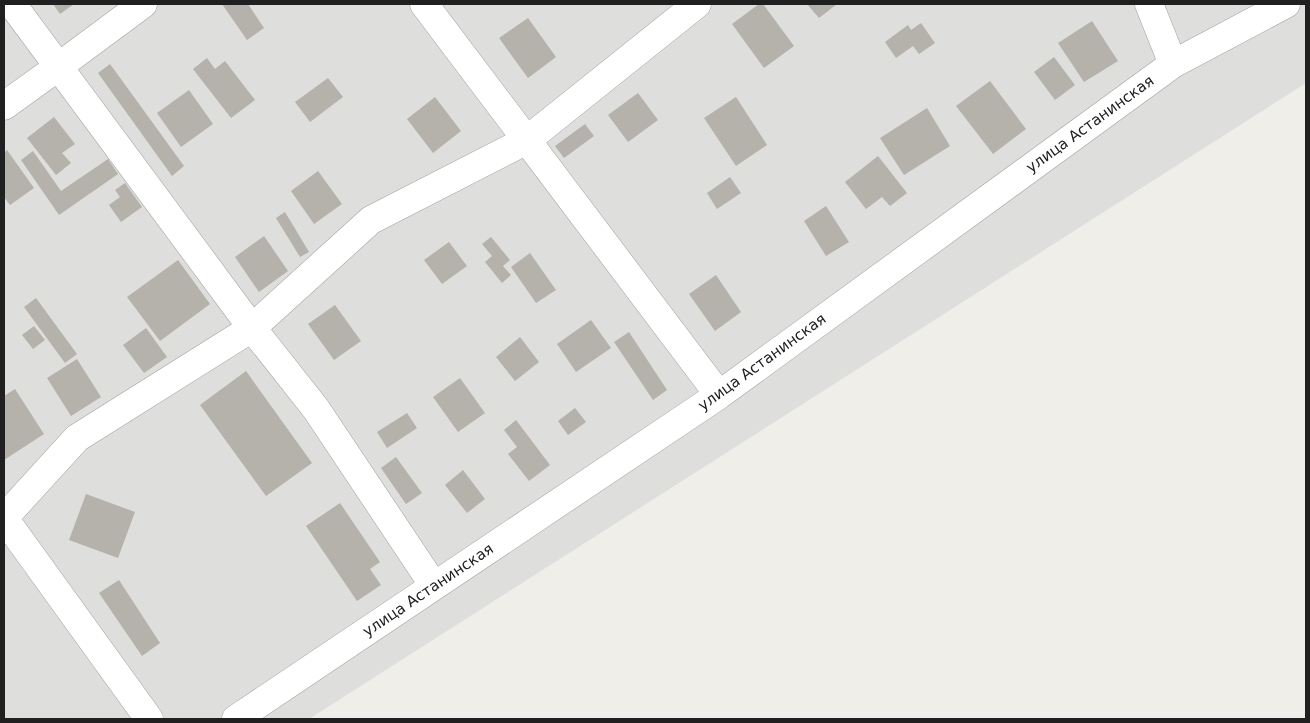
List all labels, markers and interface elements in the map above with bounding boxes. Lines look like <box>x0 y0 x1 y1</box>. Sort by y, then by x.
street label: улица Астанинская <box>1023 72 1157 176</box>
street label: улица Астанинская <box>695 310 829 414</box>
street label: улица Астанинская <box>359 540 497 640</box>

